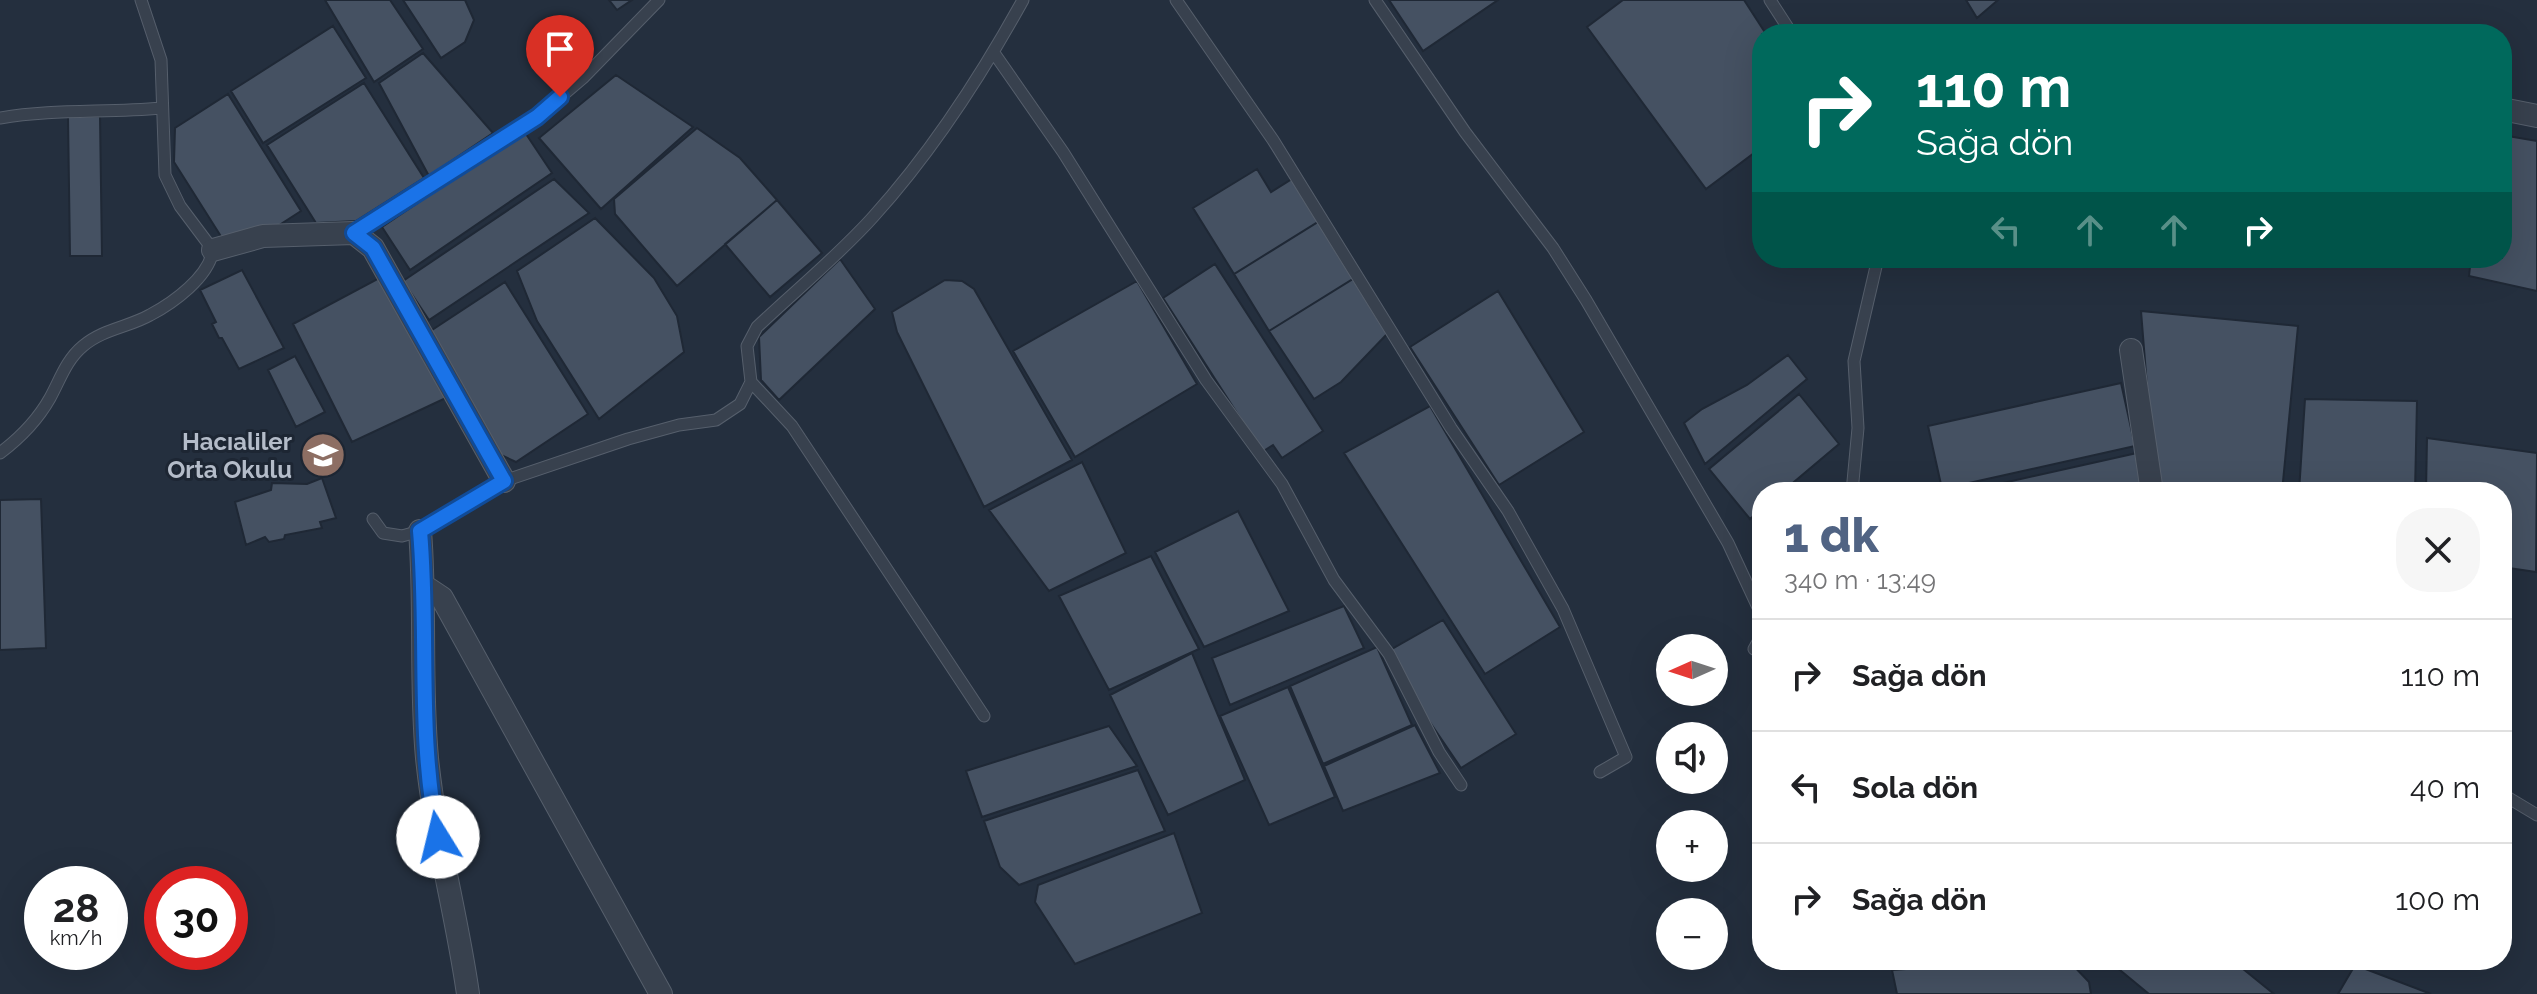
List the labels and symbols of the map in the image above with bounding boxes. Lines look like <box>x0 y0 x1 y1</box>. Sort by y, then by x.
pin <box>526 15 594 97</box>
place label: Hacıaliler Orta Okulu <box>167 427 292 484</box>
school or university icon: Hacıaliler Orta Okulu <box>299 431 347 479</box>
north arrow <box>1656 634 1728 706</box>
position arrow <box>396 795 480 879</box>
speed limit sign: 30 <box>144 866 248 970</box>

